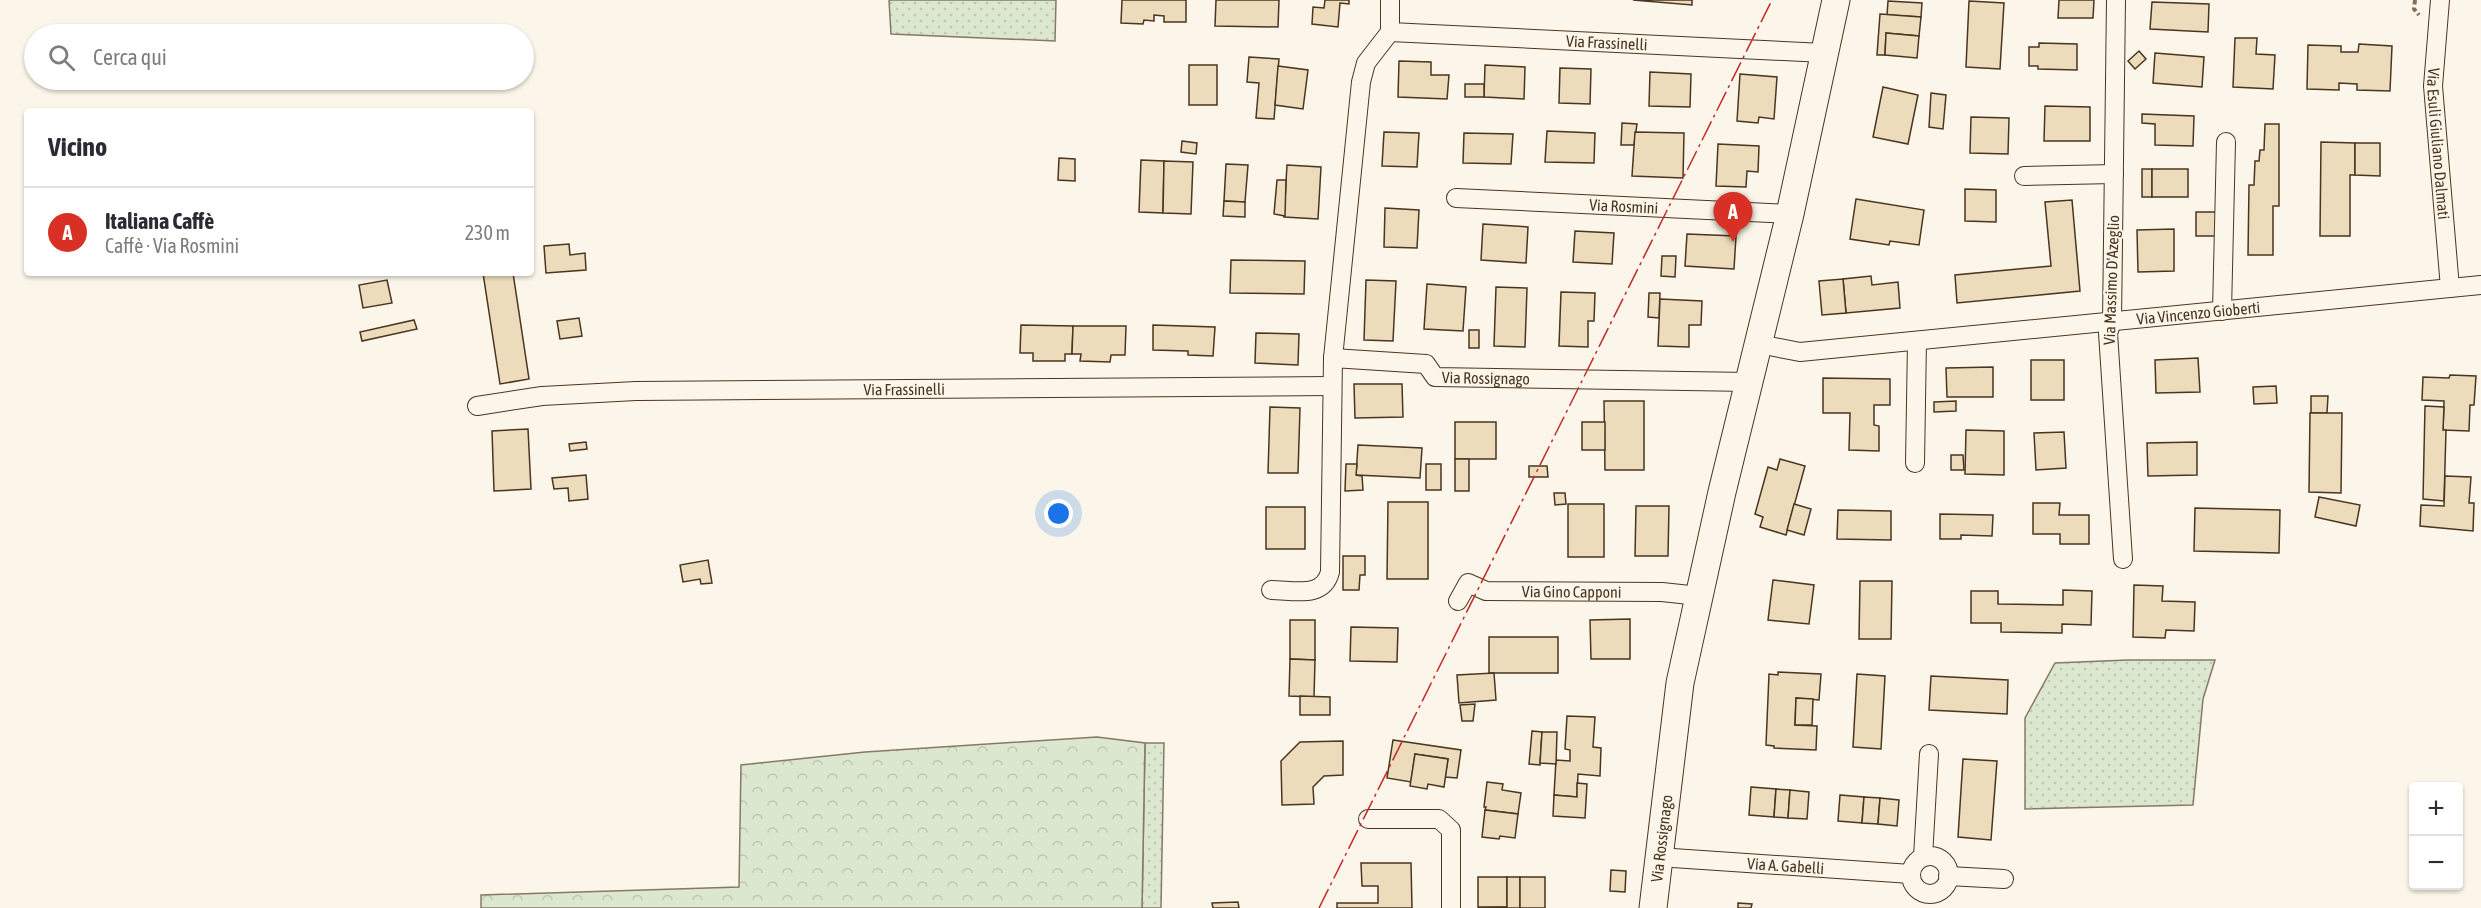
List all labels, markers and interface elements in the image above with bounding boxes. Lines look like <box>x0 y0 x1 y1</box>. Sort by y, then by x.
search box <box>24 24 534 90</box>
street label: Via Frassinelli <box>1566 32 1648 53</box>
icon: search <box>45 41 78 74</box>
text: Cerca qui <box>93 44 167 70</box>
street label: Via Esuli Giuliano Dalmati <box>2424 67 2453 220</box>
text: Vicino <box>48 132 107 162</box>
pin: A <box>1714 192 1752 242</box>
street label: Via Rosmini <box>1589 195 1659 217</box>
text: Italiana Caffè <box>105 208 214 234</box>
street label: Via Massimo D'Azeglio <box>2100 215 2123 345</box>
text: A <box>63 221 72 244</box>
text: 230 m <box>465 221 510 244</box>
text: Caffè · Via Rosmini <box>105 234 239 257</box>
street label: Via Vincenzo Gioberti <box>2136 298 2261 328</box>
street label: Via Rossignago <box>1442 368 1530 388</box>
street label: Via Frassinelli <box>863 380 945 398</box>
your location <box>1044 499 1073 528</box>
street label: Via Gino Capponi <box>1522 582 1622 602</box>
map controls <box>2409 782 2463 890</box>
button: + <box>2409 782 2463 836</box>
street label: Via Rossignago <box>1647 794 1676 883</box>
button: − <box>2409 836 2463 890</box>
street label: Via A. Gabelli <box>1747 854 1825 877</box>

